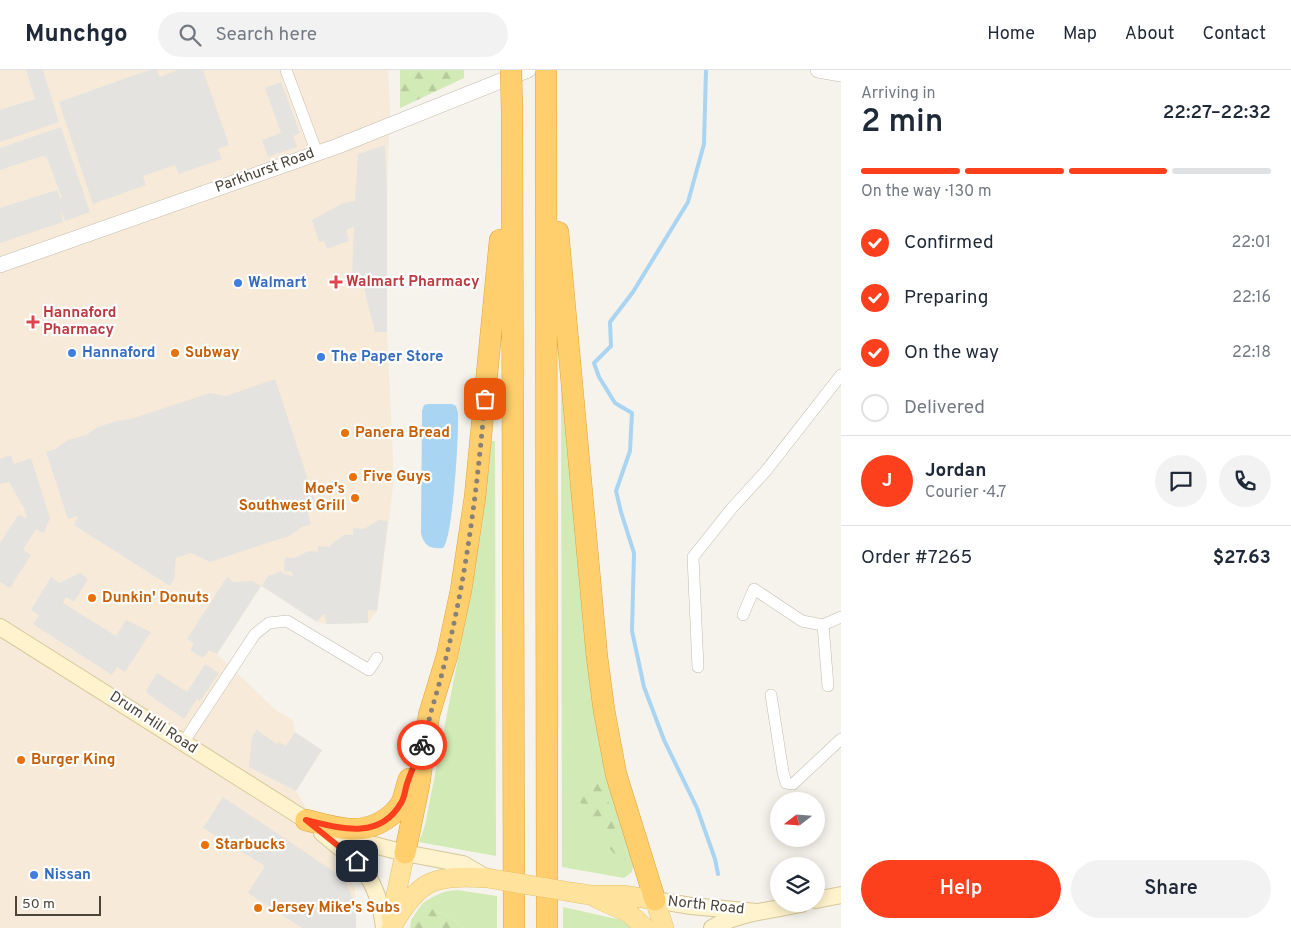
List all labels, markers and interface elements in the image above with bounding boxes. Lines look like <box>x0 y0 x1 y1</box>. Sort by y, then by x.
search box <box>158 12 508 57</box>
text: Munchgo <box>25 20 128 50</box>
icon: search <box>176 21 204 49</box>
text: Search here <box>216 23 317 47</box>
text: Home <box>987 23 1035 46</box>
text: Map <box>1063 23 1097 46</box>
text: About <box>1125 23 1174 46</box>
text: Contact <box>1202 23 1266 46</box>
text: Arriving in <box>861 84 936 104</box>
text: 22:27–22:32 <box>1163 101 1271 125</box>
text: 2 min <box>861 103 943 143</box>
street label: Parkhurst Road <box>213 144 317 198</box>
text: On the way · 130 m <box>861 182 992 202</box>
icon: check <box>861 229 889 257</box>
text: Confirmed <box>904 231 994 255</box>
text: 22:01 <box>1232 233 1271 253</box>
place label: Walmart Pharmacy <box>346 273 480 292</box>
place label: Walmart <box>248 274 307 293</box>
marker: Walmart Pharmacy <box>330 276 342 288</box>
marker: Walmart <box>232 277 244 289</box>
icon: check <box>861 284 889 312</box>
text: Preparing <box>904 286 988 310</box>
text: 22:16 <box>1232 288 1271 308</box>
place label: Hannaford Pharmacy <box>43 304 117 340</box>
marker: Hannaford Pharmacy <box>27 316 39 328</box>
icon: check <box>861 339 889 367</box>
text: On the way <box>904 341 999 365</box>
text: 22:18 <box>1232 343 1271 363</box>
place label: Hannaford <box>82 344 156 363</box>
place label: Subway <box>185 344 240 363</box>
marker: Hannaford <box>66 347 78 359</box>
marker: Subway <box>169 347 181 359</box>
place label: The Paper Store <box>331 348 443 367</box>
marker: The Paper Store <box>315 351 327 363</box>
pin <box>464 378 506 420</box>
icon: bag <box>471 385 499 413</box>
text: Delivered <box>904 396 985 420</box>
place label: Panera Bread <box>355 424 450 443</box>
marker: Panera Bread <box>339 427 351 439</box>
button: chat <box>1155 455 1207 507</box>
button: phone <box>1219 455 1271 507</box>
text: Jordan <box>925 459 987 483</box>
place label: Five Guys <box>363 468 431 487</box>
text: J <box>882 469 892 493</box>
marker: Five Guys <box>347 471 359 483</box>
place label: Moe's Southwest Grill <box>239 480 345 516</box>
text: Courier · 4.7 <box>925 483 1006 503</box>
marker: Moe's Southwest Grill <box>349 492 361 504</box>
text: Order #7265 <box>861 546 972 570</box>
text: $27.63 <box>1213 546 1271 570</box>
place label: Dunkin' Donuts <box>102 589 209 608</box>
marker: Dunkin' Donuts <box>86 592 98 604</box>
street label: Drum Hill Road <box>105 687 201 759</box>
courier <box>397 720 447 770</box>
icon: bike <box>408 731 436 759</box>
place label: Burger King <box>31 751 116 770</box>
marker: Burger King <box>15 754 27 766</box>
north arrow <box>770 792 825 848</box>
map controls <box>770 792 825 912</box>
place label: Starbucks <box>215 836 285 855</box>
marker: Starbucks <box>199 839 211 851</box>
pin <box>336 840 378 882</box>
icon: home <box>343 847 371 875</box>
button: layers <box>770 857 825 912</box>
button: Help <box>861 860 1061 918</box>
button: Share <box>1071 860 1271 918</box>
place label: Nissan <box>44 866 91 885</box>
marker: Nissan <box>28 869 40 881</box>
scale bar <box>15 893 101 916</box>
street label: North Road <box>667 893 745 919</box>
text: 50 m <box>22 896 55 913</box>
place label: Jersey Mike's Subs <box>268 899 400 918</box>
marker: Jersey Mike's Subs <box>252 902 264 914</box>

